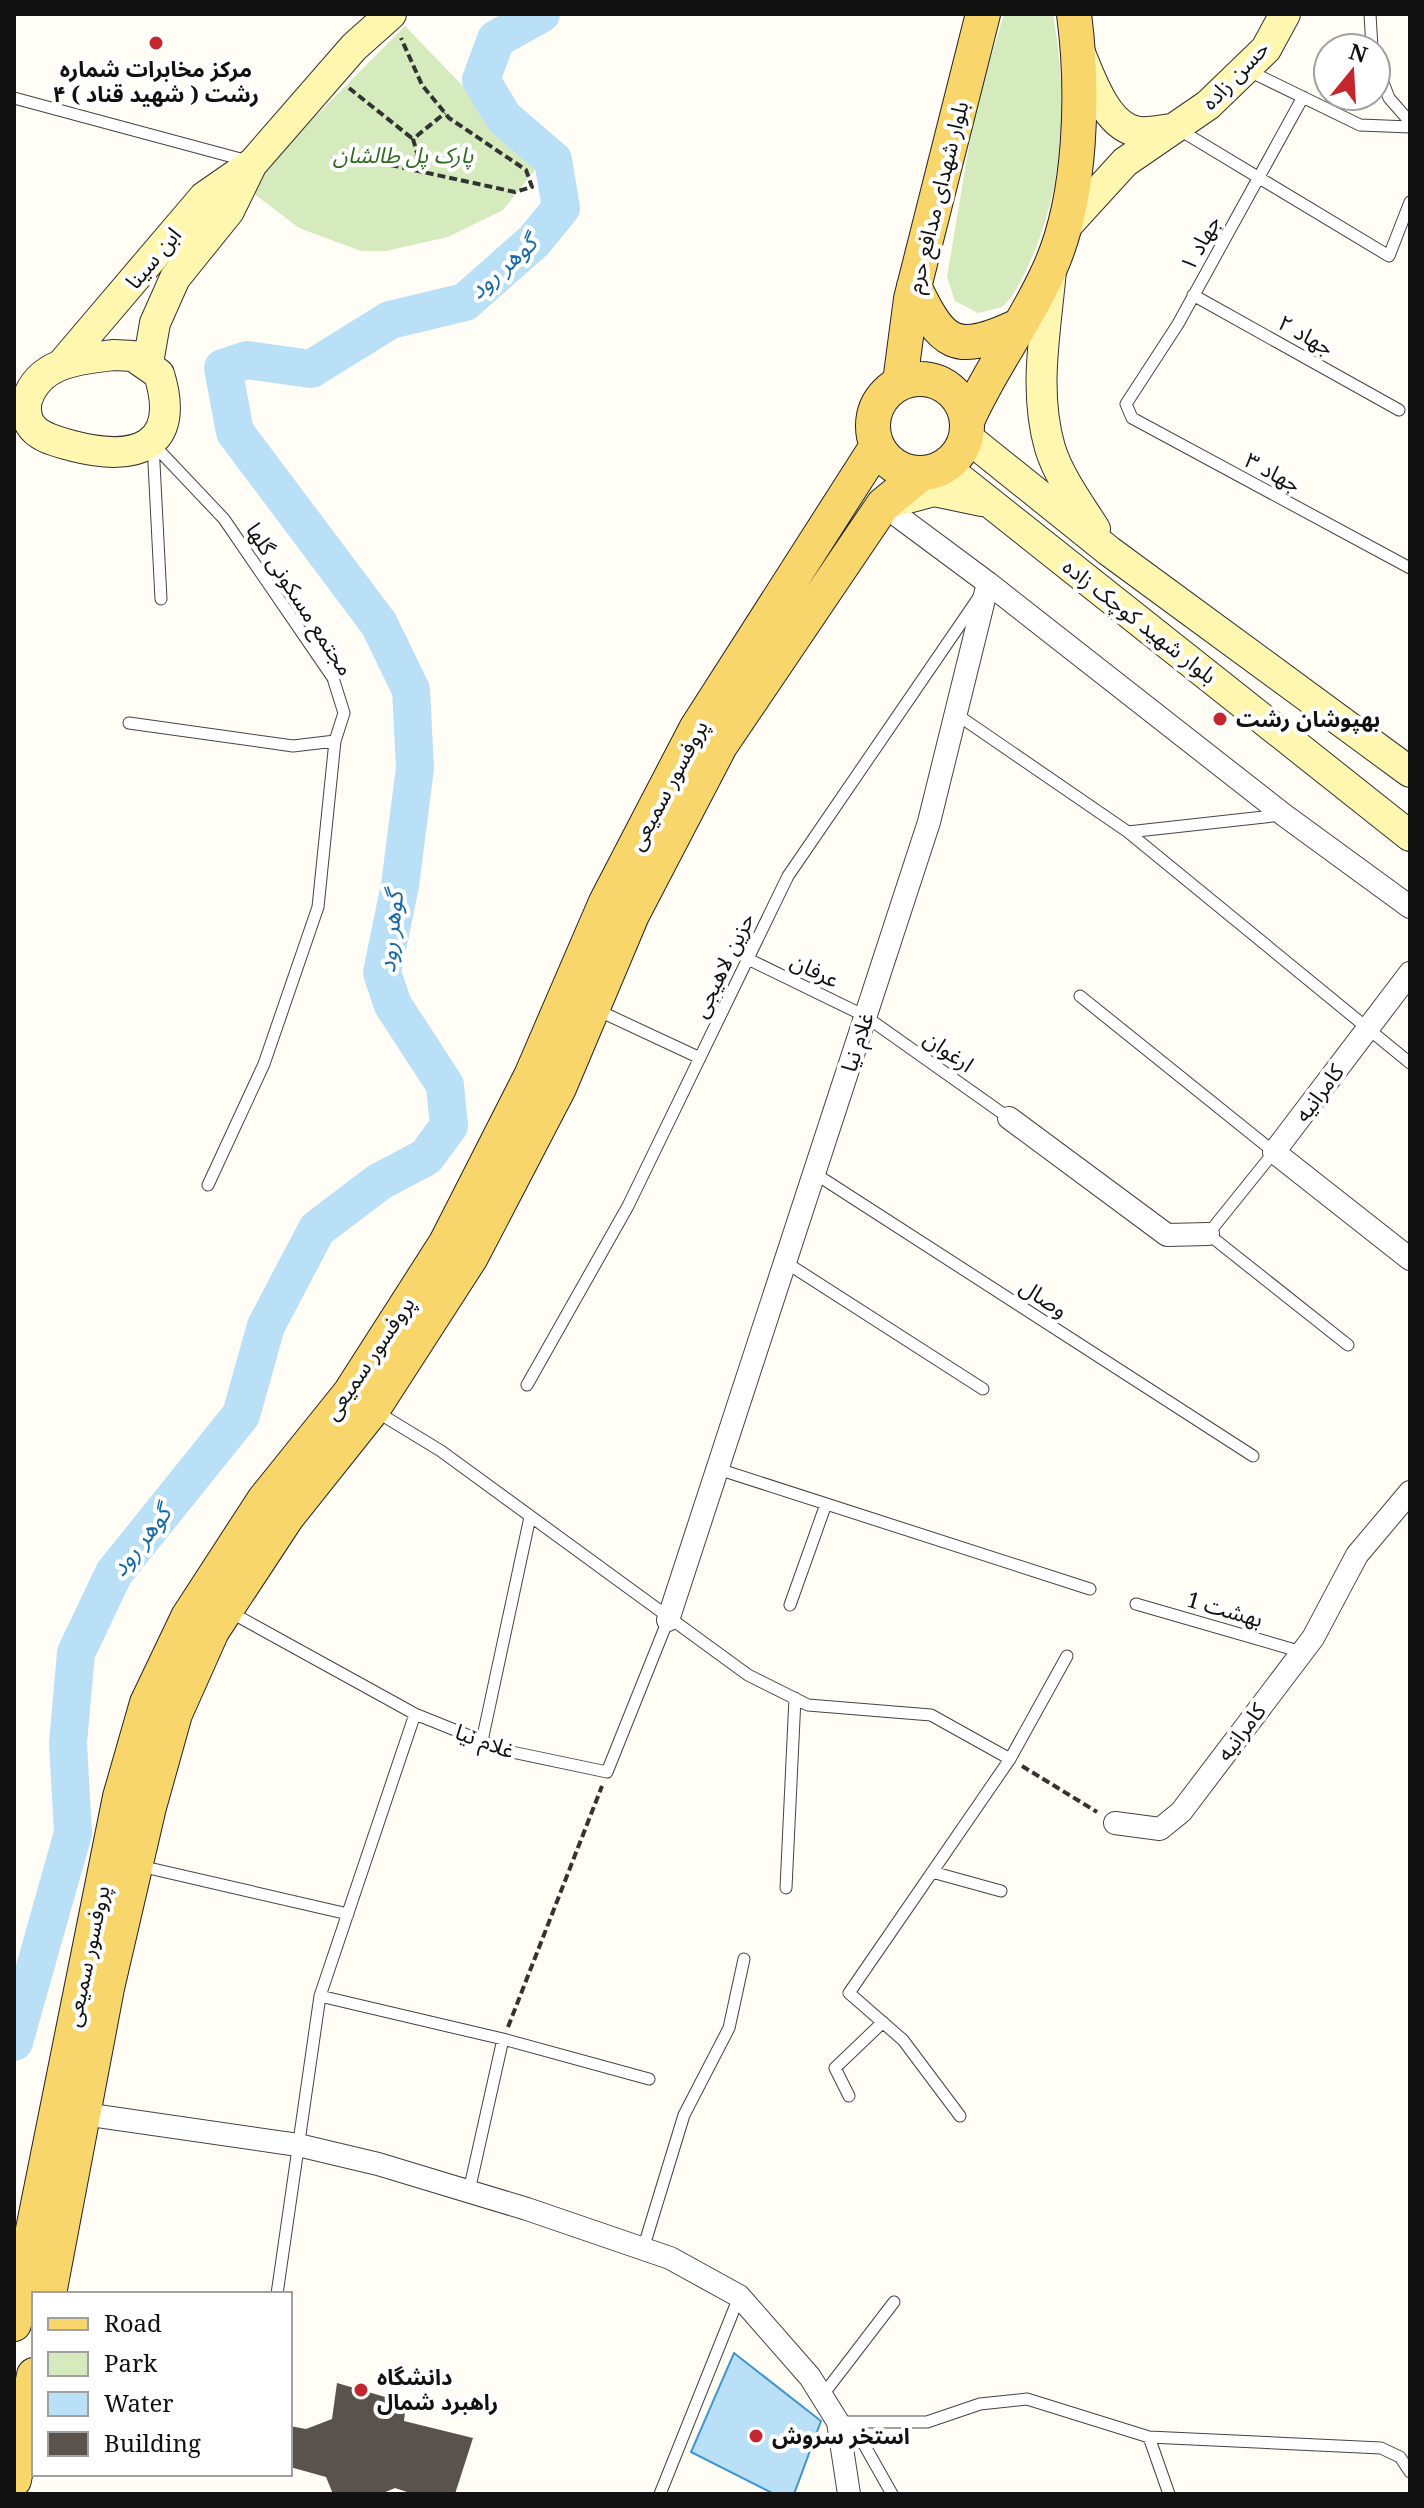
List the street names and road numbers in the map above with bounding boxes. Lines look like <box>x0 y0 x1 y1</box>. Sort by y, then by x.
street label: حسن زاده <box>1194 33 1275 116</box>
street label: بلوار شهدای مدافع حرم <box>898 98 977 297</box>
street label: جهاد ۱ <box>1172 209 1227 276</box>
street label: ابن سینا <box>117 220 187 295</box>
street label: جهاد ۲ <box>1273 307 1340 362</box>
street label: جهاد ۳ <box>1240 444 1307 498</box>
street label: مجتمع مسکونی گلها <box>238 516 362 682</box>
street label: بلوار شهید کوچک زاده <box>1057 551 1224 691</box>
street label: پروفسور سمیعی <box>620 714 715 856</box>
street label: حزین لاهیجی <box>684 907 760 1022</box>
street label: عرفان <box>786 945 845 994</box>
street label: غلام نیا <box>832 1008 883 1076</box>
street label: ارغوان <box>919 1022 981 1078</box>
street label: کامرانیه <box>1287 1057 1350 1127</box>
street label: وصال <box>1015 1271 1074 1324</box>
street label: پروفسور سمیعی <box>316 1289 422 1426</box>
street label: بهشت 1 <box>1184 1583 1267 1633</box>
street label: کامرانیه <box>1209 1696 1272 1766</box>
street label: غلام نیا <box>450 1716 519 1767</box>
street label: پروفسور سمیعی <box>56 1882 117 2029</box>

